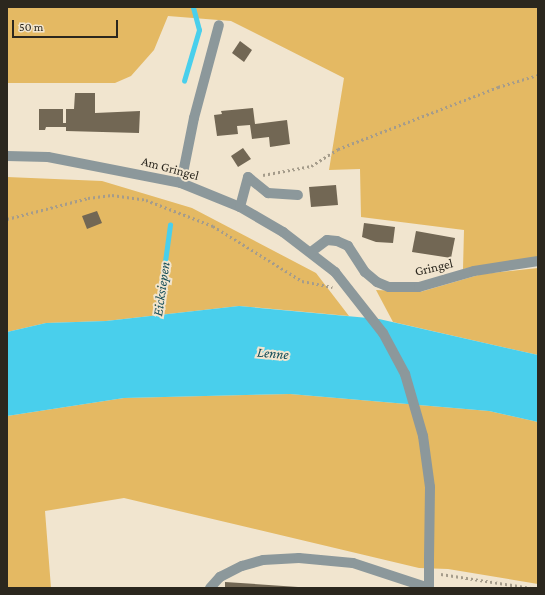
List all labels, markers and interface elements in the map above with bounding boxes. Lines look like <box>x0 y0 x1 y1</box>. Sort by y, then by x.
scale bar <box>14 12 120 38</box>
text: 50 m <box>19 20 43 34</box>
street label: Am Gringel <box>140 154 200 184</box>
street label: Gringel <box>413 256 455 280</box>
water label: Eicksiepen <box>149 261 173 317</box>
water label: Lenne <box>256 343 290 363</box>

